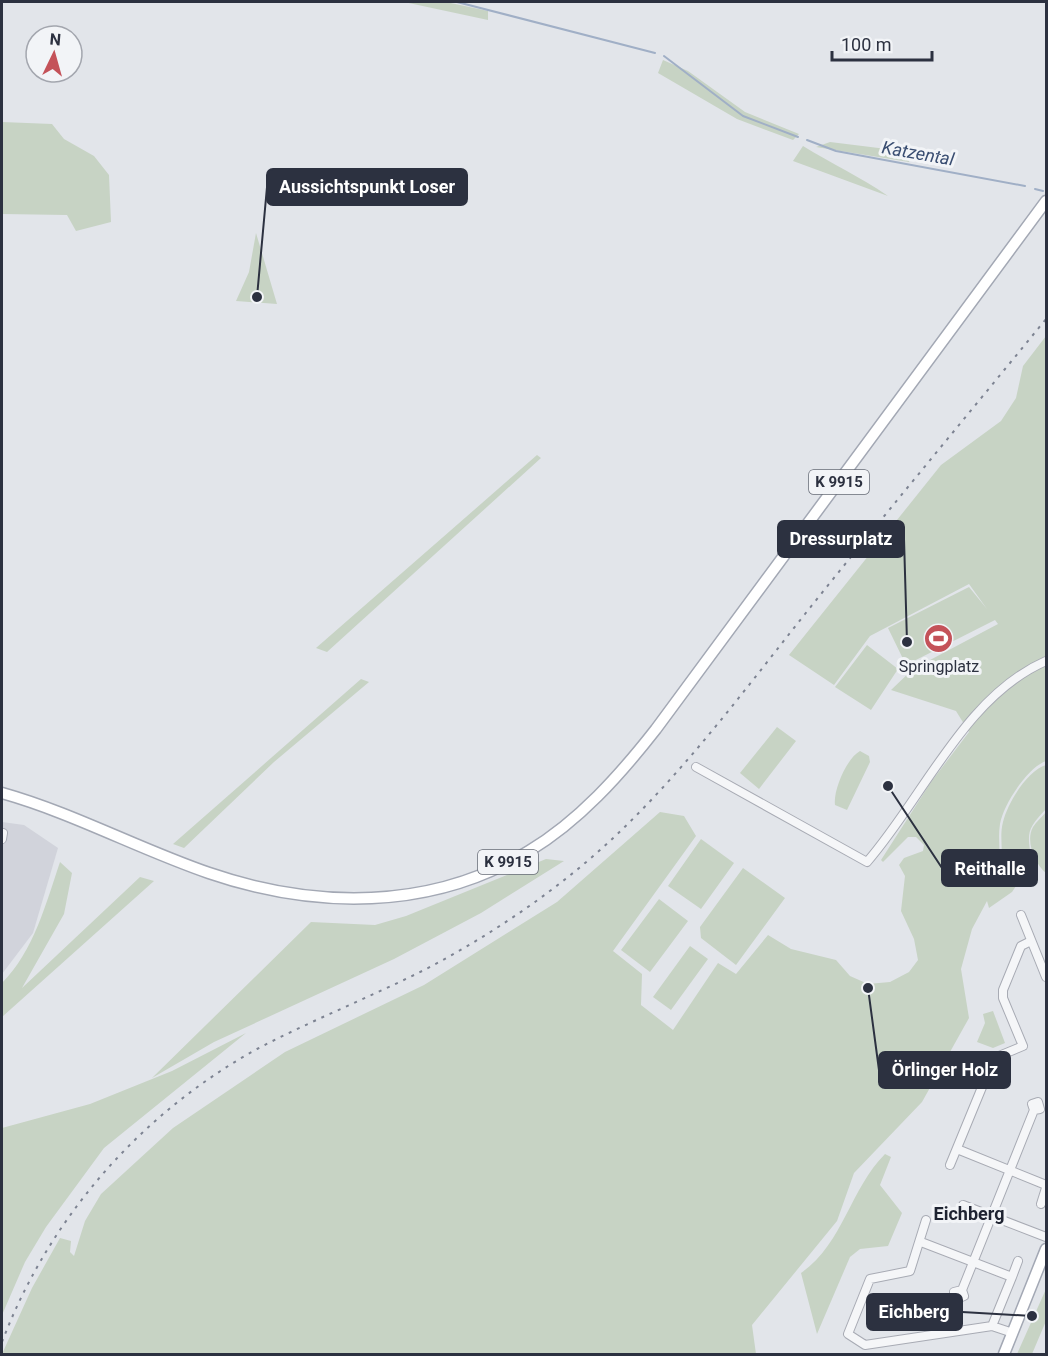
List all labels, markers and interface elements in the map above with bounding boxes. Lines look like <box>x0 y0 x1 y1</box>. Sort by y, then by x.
north arrow <box>24 24 84 84</box>
scale bar <box>832 24 932 62</box>
text: N <box>49 30 62 50</box>
text: 100 m <box>841 34 892 55</box>
water label: Katzental <box>880 136 957 170</box>
callout: Aussichtspunkt Loser <box>267 169 467 205</box>
text: Aussichtspunkt Loser <box>279 176 455 197</box>
road number: K 9915 <box>809 470 869 494</box>
callout: Dressurplatz <box>778 521 904 557</box>
text: Dressurplatz <box>790 528 892 549</box>
sports icon: Springplatz <box>923 622 955 654</box>
place label: Springplatz <box>899 657 979 676</box>
road number: K 9915 <box>478 850 538 874</box>
callout: Reithalle <box>942 850 1037 886</box>
text: Reithalle <box>954 858 1026 879</box>
callout: Örlinger Holz <box>879 1052 1010 1088</box>
text: Örlinger Holz <box>892 1059 998 1080</box>
district label: Eichberg <box>934 1203 1004 1224</box>
callout: Eichberg <box>867 1294 962 1330</box>
text: Eichberg <box>879 1301 949 1322</box>

